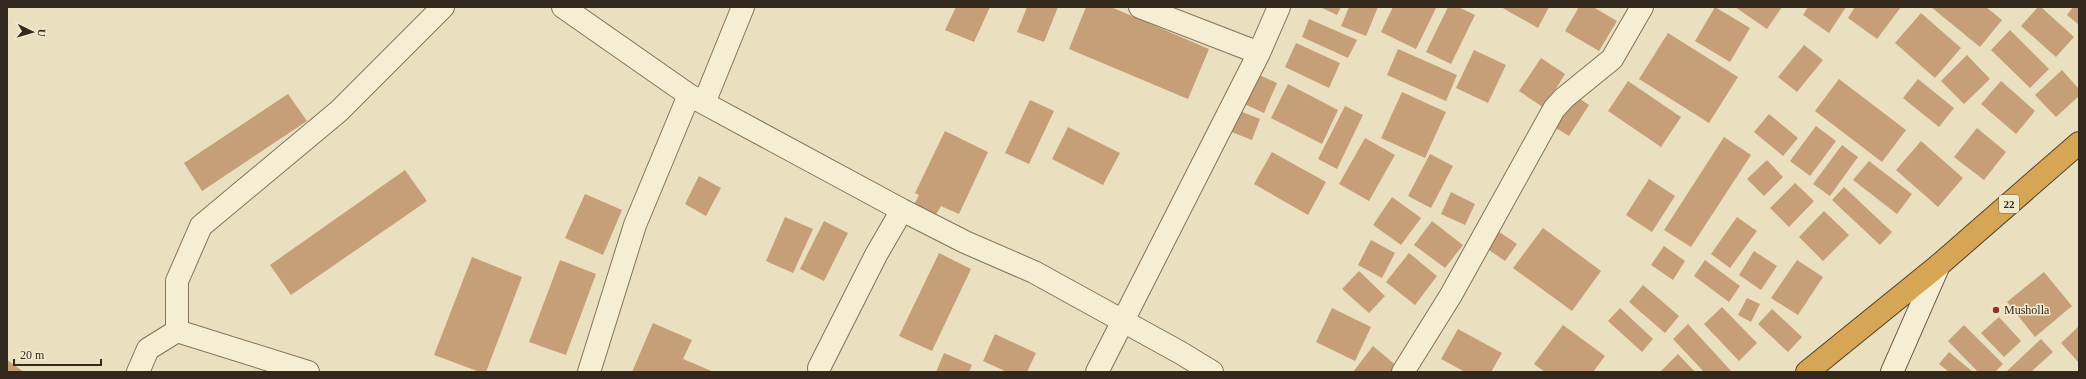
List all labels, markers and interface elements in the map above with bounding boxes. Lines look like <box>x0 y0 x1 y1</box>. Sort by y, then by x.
north arrow <box>12 12 52 52</box>
text: U <box>36 28 48 37</box>
road number: 22 <box>1999 195 2019 213</box>
place label: Musholla <box>2004 303 2050 317</box>
marker: Musholla <box>1991 305 2001 315</box>
scale bar <box>14 341 101 367</box>
text: 20 m <box>20 348 45 362</box>

